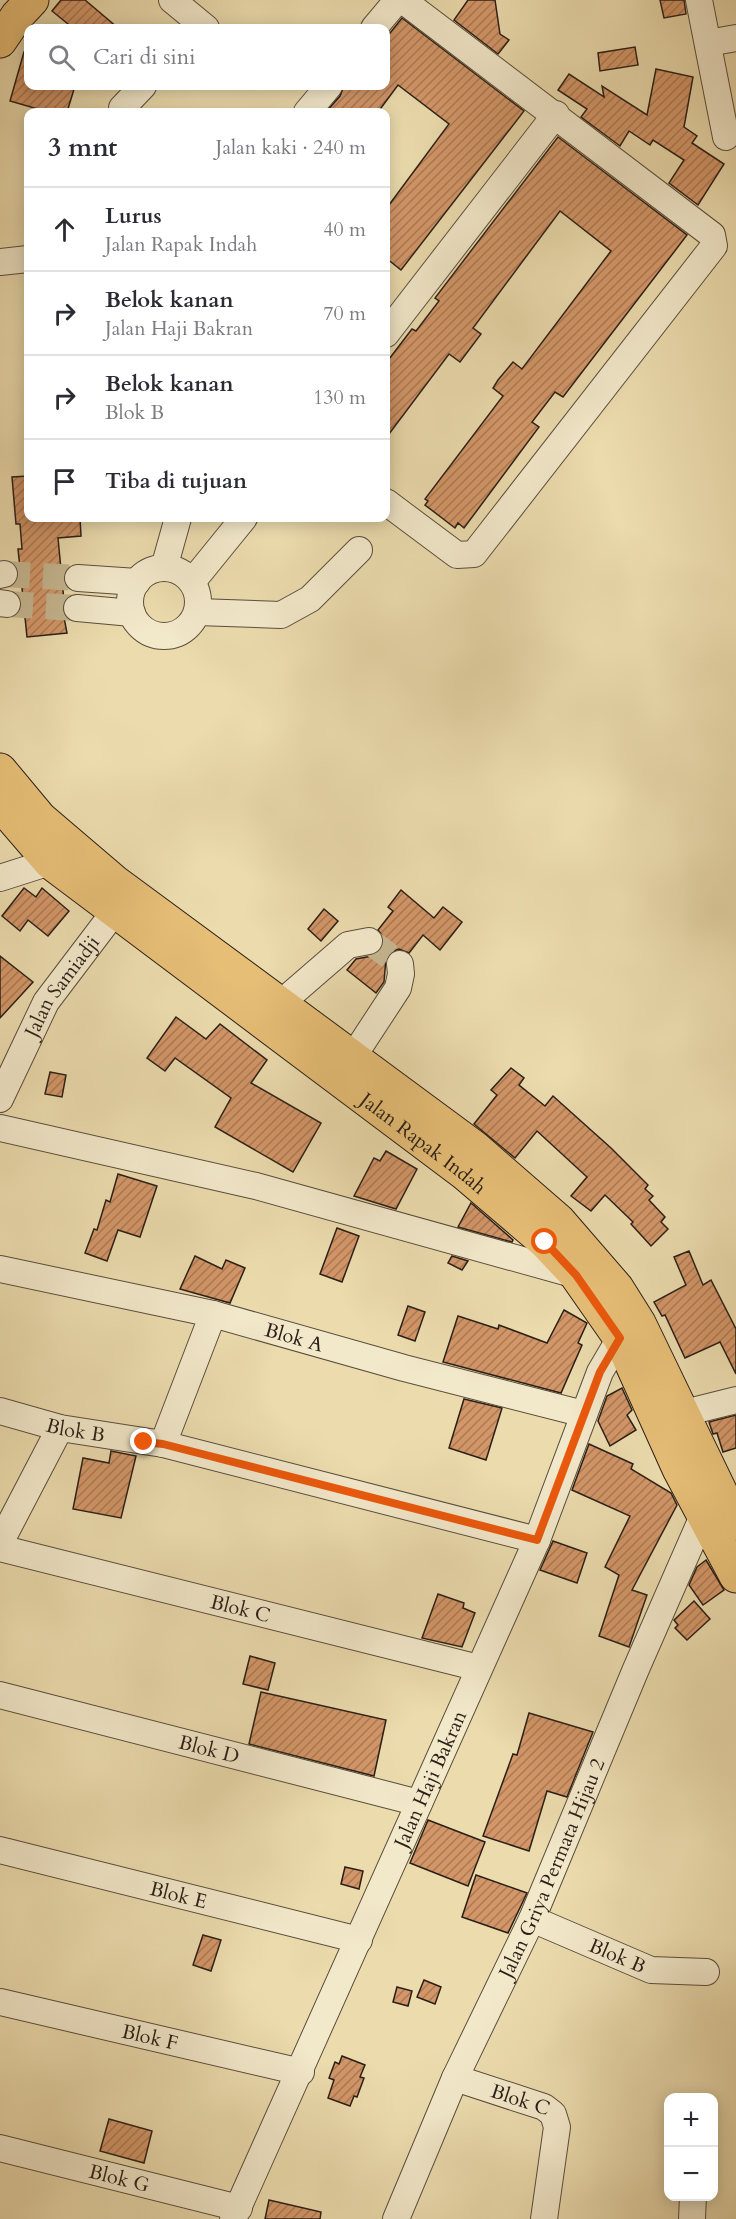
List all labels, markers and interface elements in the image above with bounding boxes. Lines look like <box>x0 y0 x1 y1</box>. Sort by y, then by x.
search box <box>24 24 390 90</box>
icon: search <box>45 41 78 74</box>
text: Cari di sini <box>93 42 196 72</box>
text: 3 mnt <box>48 130 117 165</box>
text: Jalan kaki · 240 m <box>216 134 366 161</box>
text: Lurus <box>105 201 162 231</box>
icon: ahead <box>48 213 81 246</box>
text: 40 m <box>323 216 366 243</box>
text: Jalan Rapak Indah <box>105 231 257 258</box>
text: Belok kanan <box>105 285 234 315</box>
icon: right <box>48 297 81 330</box>
text: 70 m <box>323 300 366 327</box>
text: Jalan Haji Bakran <box>105 315 253 342</box>
text: Belok kanan <box>105 369 234 399</box>
icon: right <box>48 381 81 414</box>
text: 130 m <box>313 384 366 411</box>
text: Blok B <box>105 399 164 426</box>
icon: arrive <box>48 465 81 498</box>
text: Tiba di tujuan <box>105 466 247 496</box>
street label: Jalan Samiadji <box>17 930 106 1044</box>
street label: Jalan Rapak Indah <box>352 1085 492 1200</box>
route start <box>531 1228 557 1254</box>
street label: Blok A <box>262 1316 327 1359</box>
street label: Blok B <box>43 1412 107 1449</box>
route end <box>130 1428 156 1454</box>
street label: Blok C <box>208 1588 273 1629</box>
street label: Jalan Haji Bakran <box>387 1706 473 1855</box>
street label: Blok D <box>176 1729 242 1770</box>
street label: Jalan Griya Permata Hijau 2 <box>491 1754 611 1985</box>
street label: Blok E <box>147 1875 210 1915</box>
street label: Blok B <box>585 1932 650 1980</box>
street label: Blok F <box>119 2018 181 2057</box>
street label: Blok C <box>487 2078 554 2122</box>
map controls <box>664 2093 718 2201</box>
button: + <box>664 2093 718 2147</box>
button: − <box>664 2147 718 2201</box>
street label: Blok G <box>86 2158 152 2199</box>

